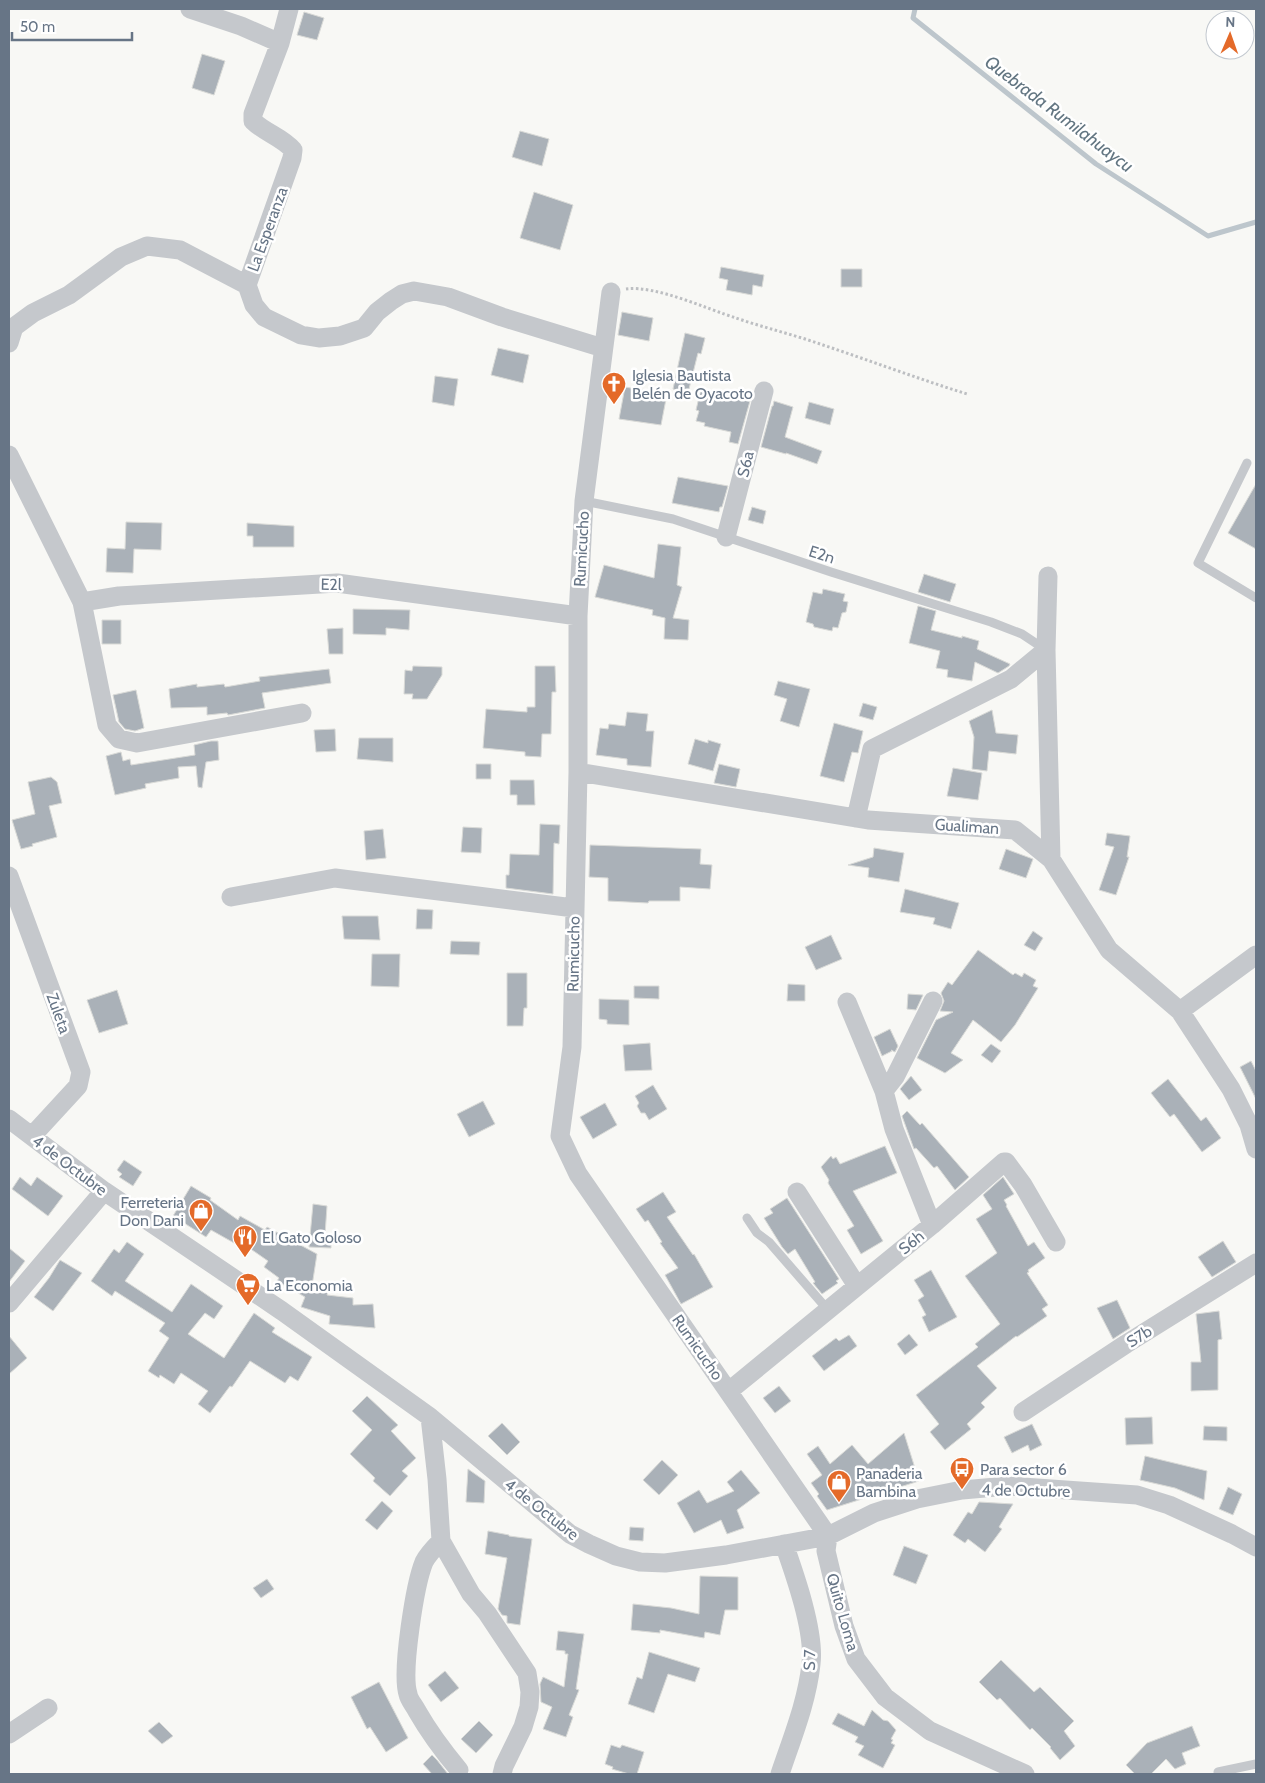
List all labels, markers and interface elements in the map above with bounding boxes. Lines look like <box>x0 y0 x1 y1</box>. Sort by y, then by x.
scale bar <box>12 10 132 42</box>
north arrow <box>1205 10 1255 60</box>
text: N <box>1225 13 1236 31</box>
text: 50 m <box>20 18 55 36</box>
water label: Quebrada Rumilahuaycu <box>980 51 1138 177</box>
street label: La Esperanza <box>243 184 292 274</box>
place label: Iglesia Bautista Belén de Oyacoto <box>632 366 753 403</box>
church icon: Iglesia Bautista Belén de Oyacoto <box>601 371 627 405</box>
street label: S6a <box>733 449 758 479</box>
street label: Rumicucho <box>570 511 593 587</box>
street label: E2n <box>806 541 837 568</box>
street label: E2l <box>320 575 342 594</box>
street label: Gualiman <box>934 815 1000 838</box>
street label: Rumicucho <box>563 916 584 992</box>
street label: Zuleta <box>42 990 75 1036</box>
street label: 4 de Octubre <box>29 1131 111 1200</box>
place label: Ferreteria Don Dani <box>120 1193 184 1230</box>
shop icon: Ferreteria Don Dani <box>188 1198 214 1232</box>
restaurant icon: El Gato Goloso <box>232 1224 258 1258</box>
street label: S6h <box>895 1226 928 1258</box>
place label: El Gato Goloso <box>262 1228 362 1247</box>
supermarket icon: La Economia <box>235 1272 261 1306</box>
place label: La Economia <box>266 1276 353 1295</box>
street label: Rumicucho <box>668 1311 727 1384</box>
street label: S7b <box>1123 1321 1156 1351</box>
bus stop icon: Para sector 6 <box>949 1456 975 1490</box>
place label: Para sector 6 <box>980 1460 1067 1479</box>
place label: Panaderia Bambina <box>856 1464 923 1501</box>
shop icon: Panaderia Bambina <box>826 1469 852 1503</box>
street label: 4 de Octubre <box>501 1475 582 1544</box>
street label: 4 de Octubre <box>981 1480 1071 1501</box>
street label: Quito Loma <box>822 1571 863 1654</box>
street label: S 7 <box>800 1649 819 1671</box>

